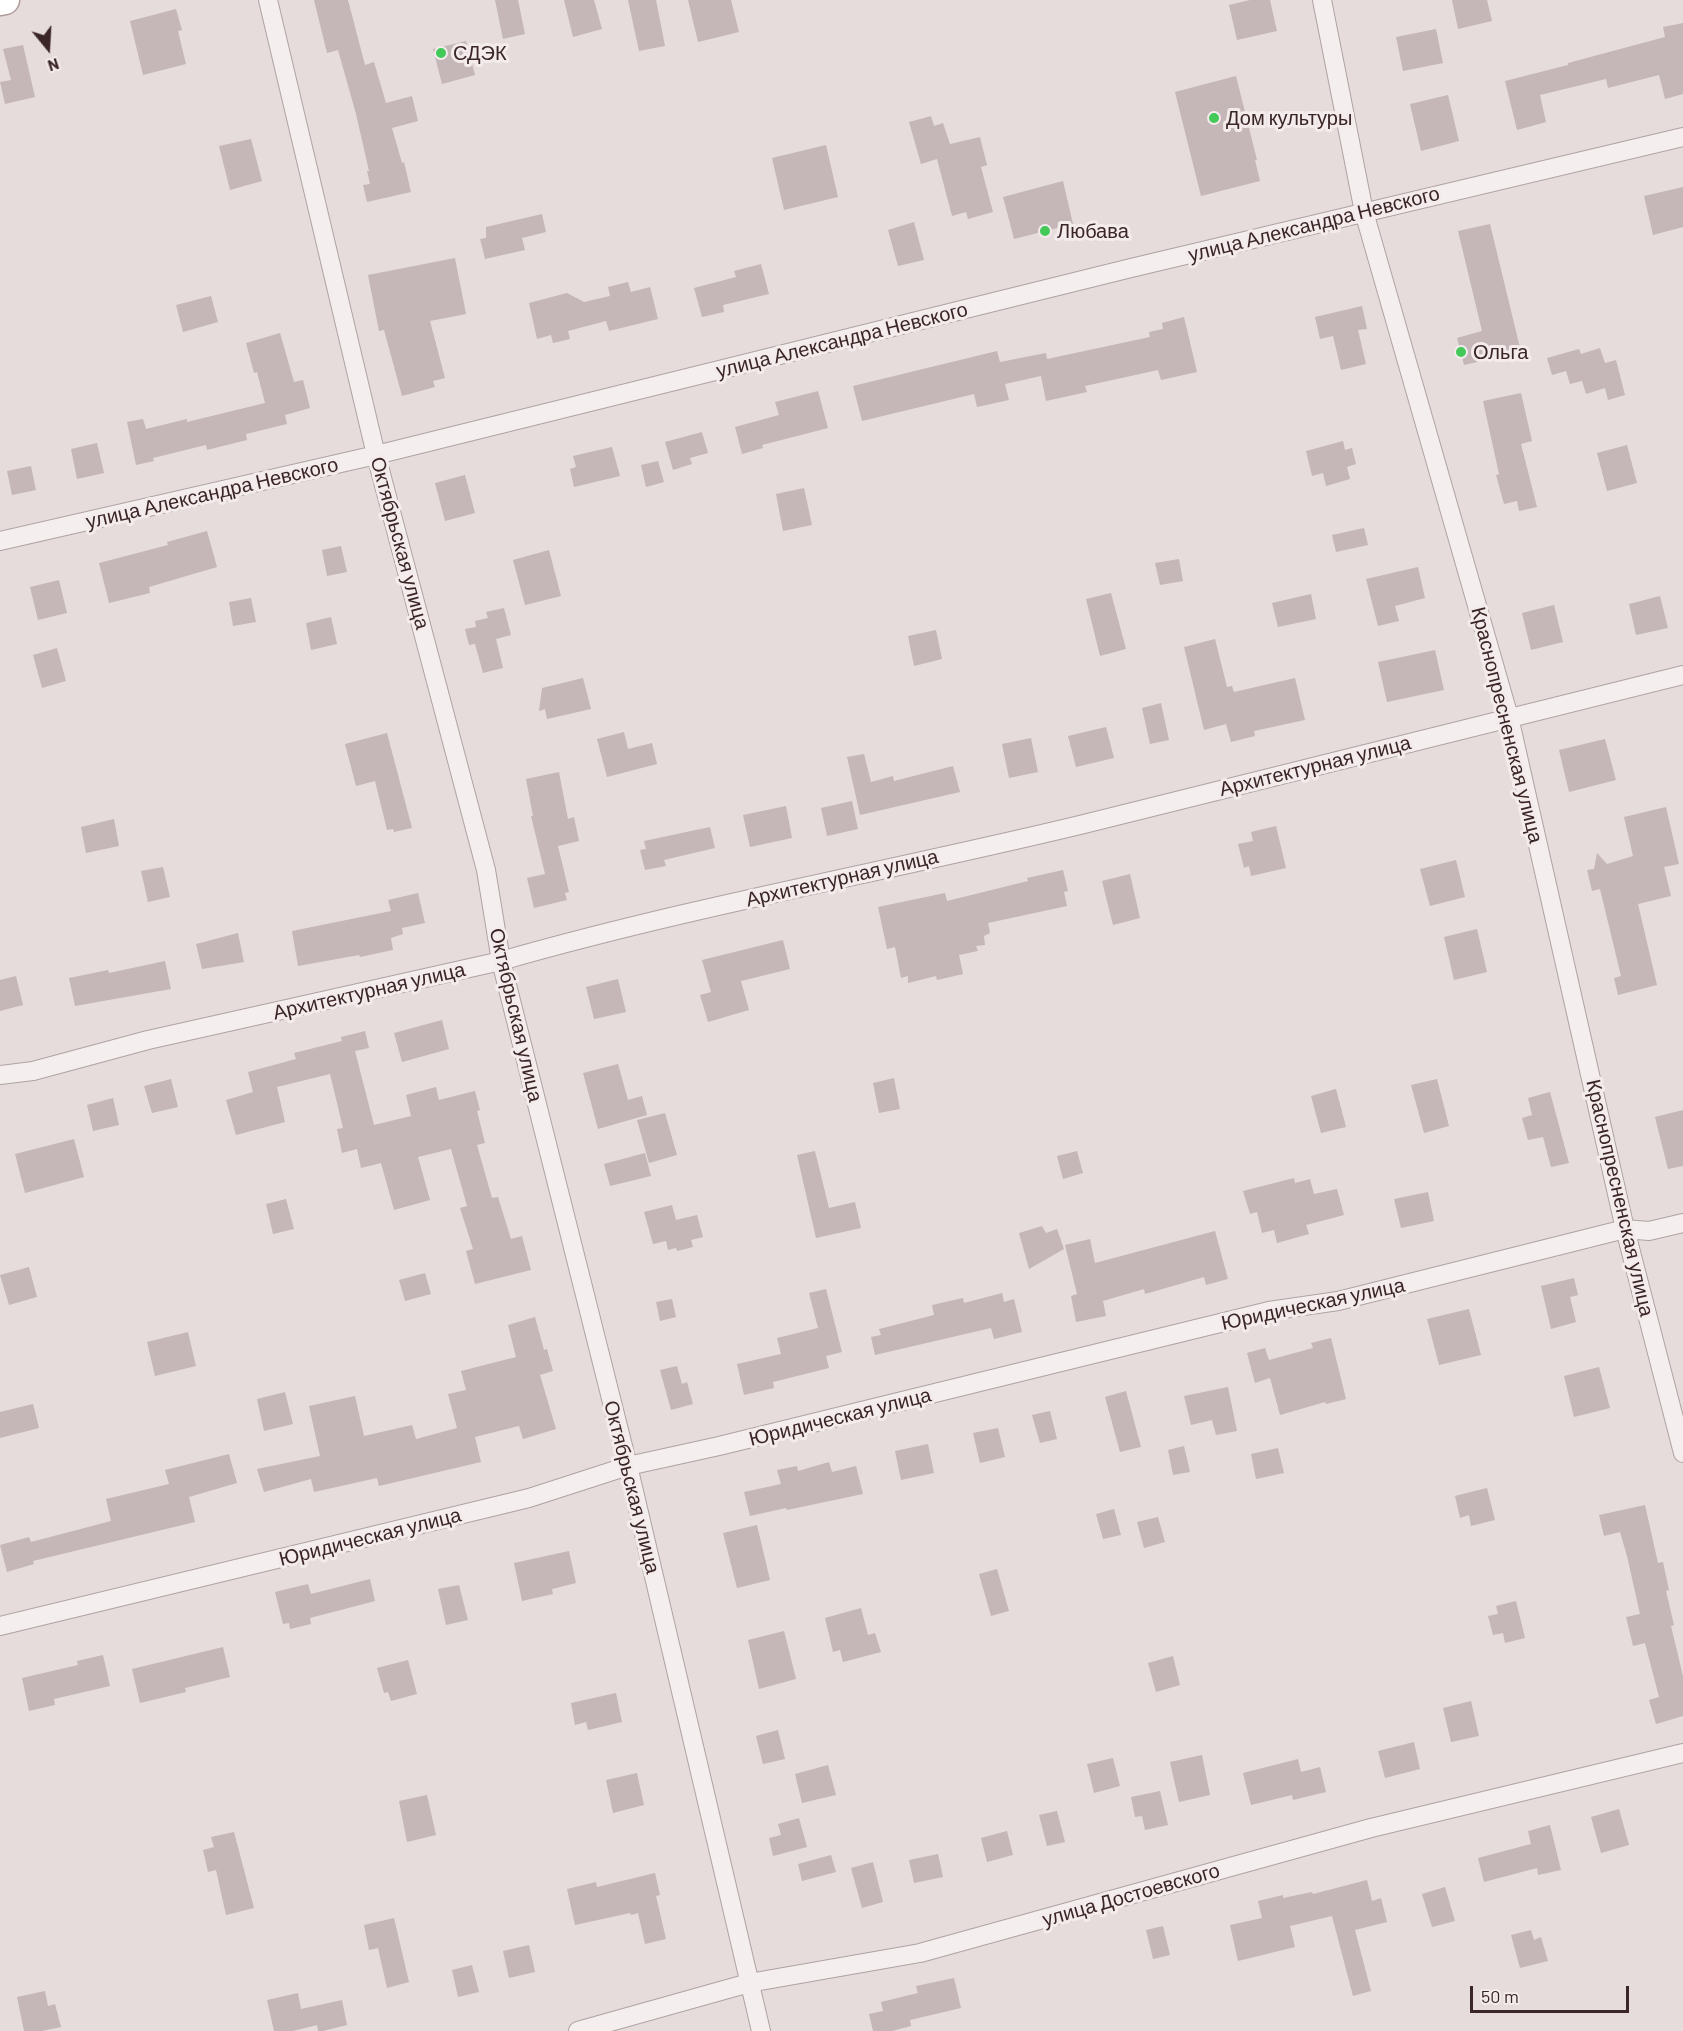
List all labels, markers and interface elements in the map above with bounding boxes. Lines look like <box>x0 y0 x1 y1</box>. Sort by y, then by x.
north arrow <box>18 18 78 78</box>
place label: СДЭК <box>453 41 507 65</box>
marker: СДЭК <box>434 46 448 60</box>
text: N <box>46 55 62 76</box>
place label: Дом культуры <box>1226 106 1352 130</box>
marker: Дом культуры <box>1207 111 1221 125</box>
street label: улица Александра Невского <box>1186 181 1442 267</box>
place label: Любава <box>1057 219 1129 243</box>
marker: Любава <box>1038 224 1052 238</box>
street label: улица Александра Невского <box>714 297 970 383</box>
place label: Ольга <box>1473 340 1528 364</box>
marker: Ольга <box>1454 345 1468 359</box>
street label: улица Александра Невского <box>84 452 340 534</box>
street label: Октябрьская улица <box>365 454 435 632</box>
street label: Краснопресненская улица <box>1466 604 1548 846</box>
street label: Архитектурная улица <box>1217 731 1413 801</box>
street label: Архитектурная улица <box>743 844 941 912</box>
street label: Октябрьская улица <box>484 926 548 1104</box>
street label: Архитектурная улица <box>270 957 468 1025</box>
street label: Краснопресненская улица <box>1581 1077 1659 1319</box>
street label: Юридическая улица <box>1219 1273 1407 1335</box>
street label: Юридическая улица <box>746 1383 934 1451</box>
street label: Октябрьская улица <box>599 1398 665 1576</box>
street label: Юридическая улица <box>276 1503 464 1571</box>
street label: улица Достоевского <box>1039 1858 1223 1932</box>
scale bar <box>1473 1974 1632 2012</box>
text: 50 m <box>1481 1985 1519 2007</box>

